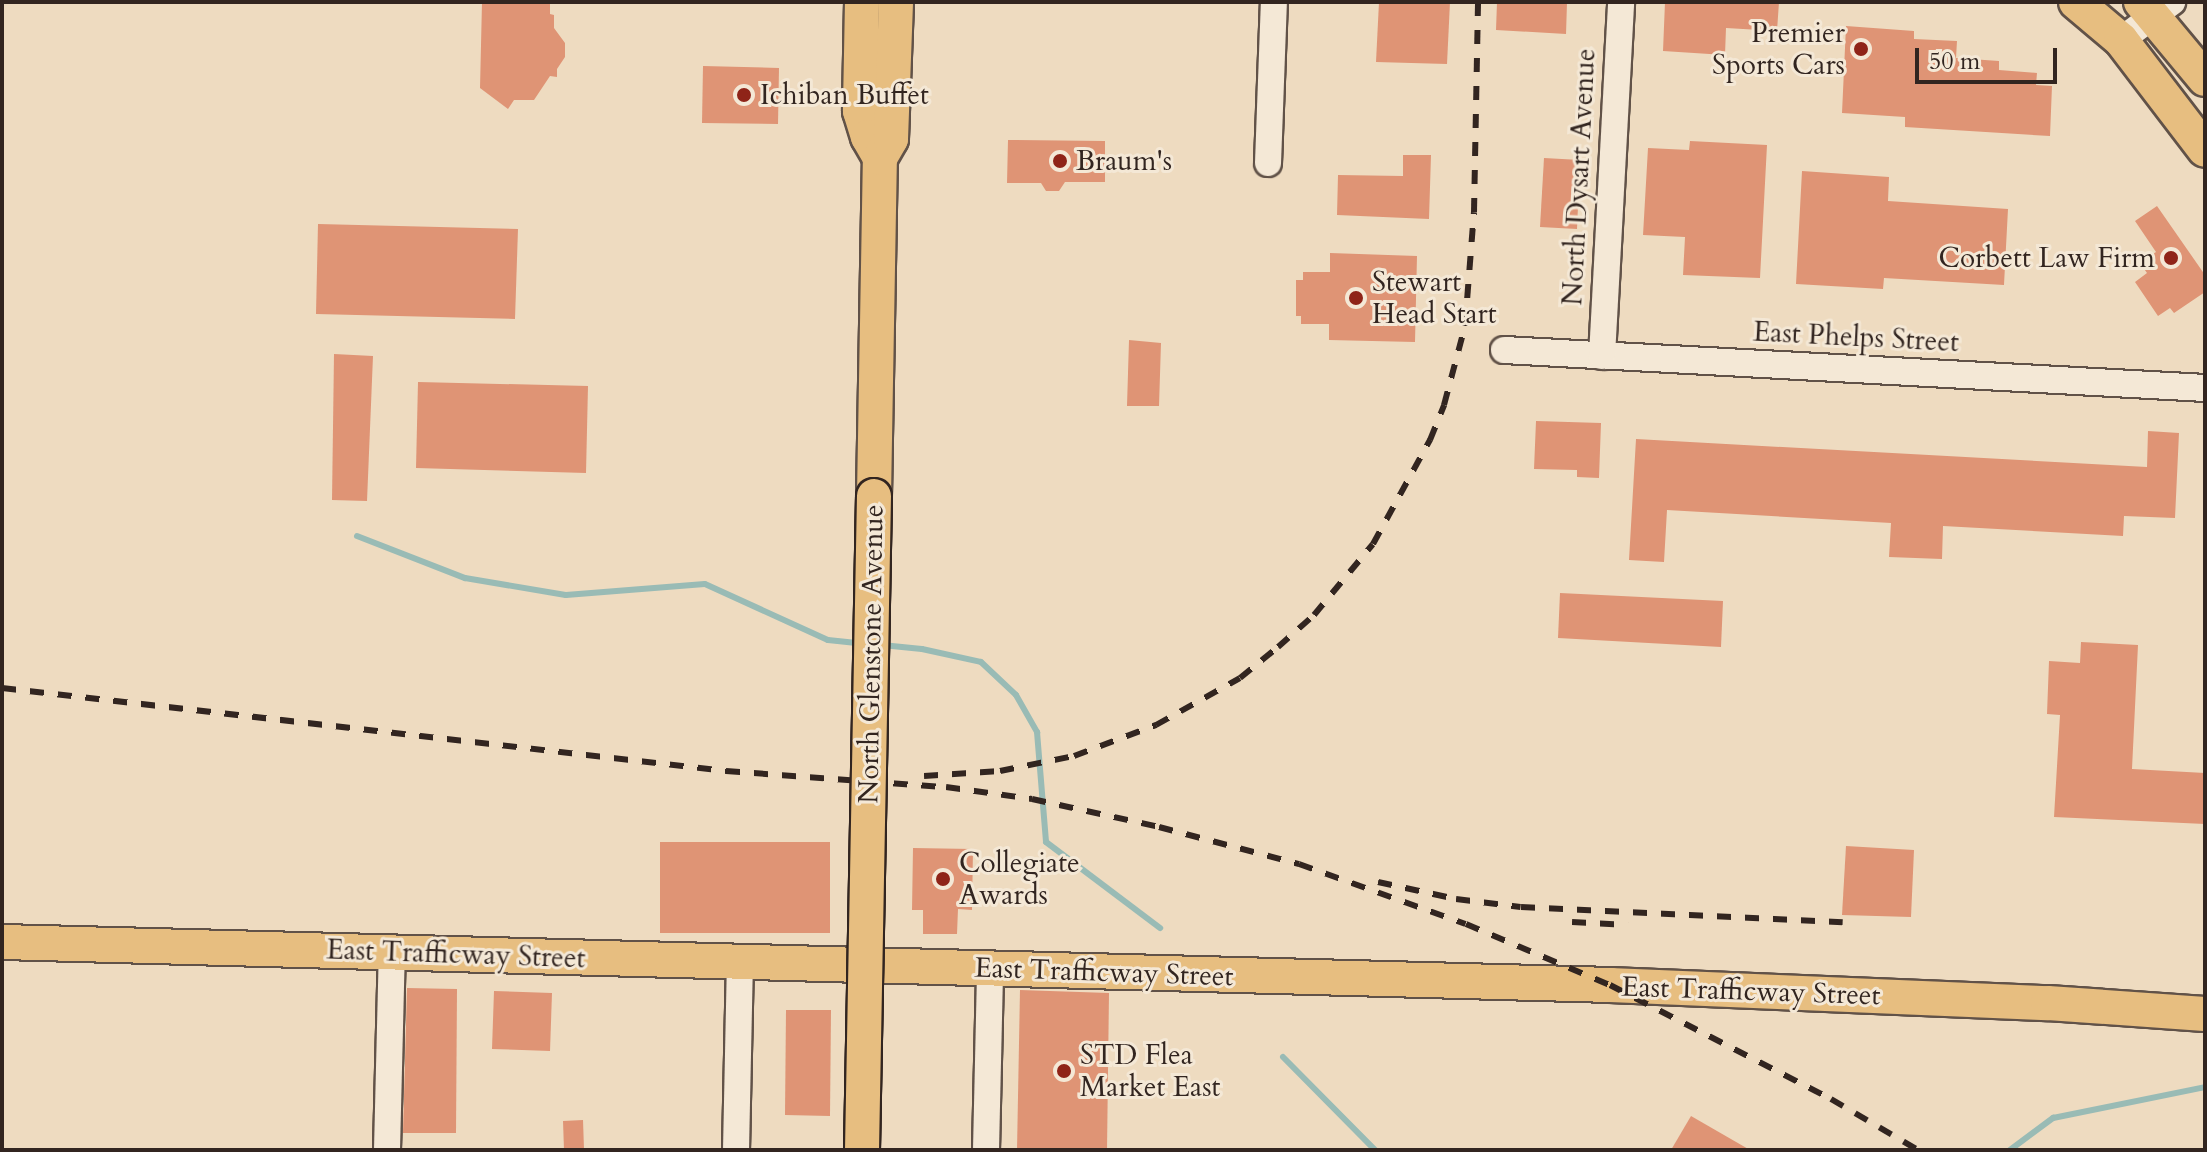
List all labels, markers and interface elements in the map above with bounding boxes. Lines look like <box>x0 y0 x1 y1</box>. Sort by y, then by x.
place label: Premier Sports Cars <box>1712 16 1845 82</box>
scale bar <box>1919 32 2061 82</box>
marker: Premier Sports Cars <box>1852 40 1870 58</box>
text: 50 m <box>1929 45 1980 78</box>
street label: North Dysart Avenue <box>1555 48 1603 306</box>
place label: Ichiban Buffet <box>760 78 929 112</box>
marker: Ichiban Buffet <box>735 86 753 104</box>
place label: Braum's <box>1076 144 1172 178</box>
marker: Braum's <box>1051 152 1069 170</box>
place label: Corbett Law Firm <box>1939 241 2155 275</box>
marker: Corbett Law Firm <box>2162 249 2180 267</box>
place label: Stewart Head Start <box>1372 265 1497 331</box>
marker: Stewart Head Start <box>1347 289 1365 307</box>
street label: East Phelps Street <box>1752 315 1960 359</box>
street label: North Glenstone Avenue <box>852 504 890 804</box>
place label: Collegiate Awards <box>959 846 1080 912</box>
marker: Collegiate Awards <box>934 870 952 888</box>
street label: East Trafficway Street <box>326 933 586 975</box>
street label: East Trafficway Street <box>974 951 1234 993</box>
street label: East Trafficway Street <box>1621 970 1881 1012</box>
place label: STD Flea Market East <box>1080 1038 1220 1104</box>
marker: STD Flea Market East <box>1055 1062 1073 1080</box>

